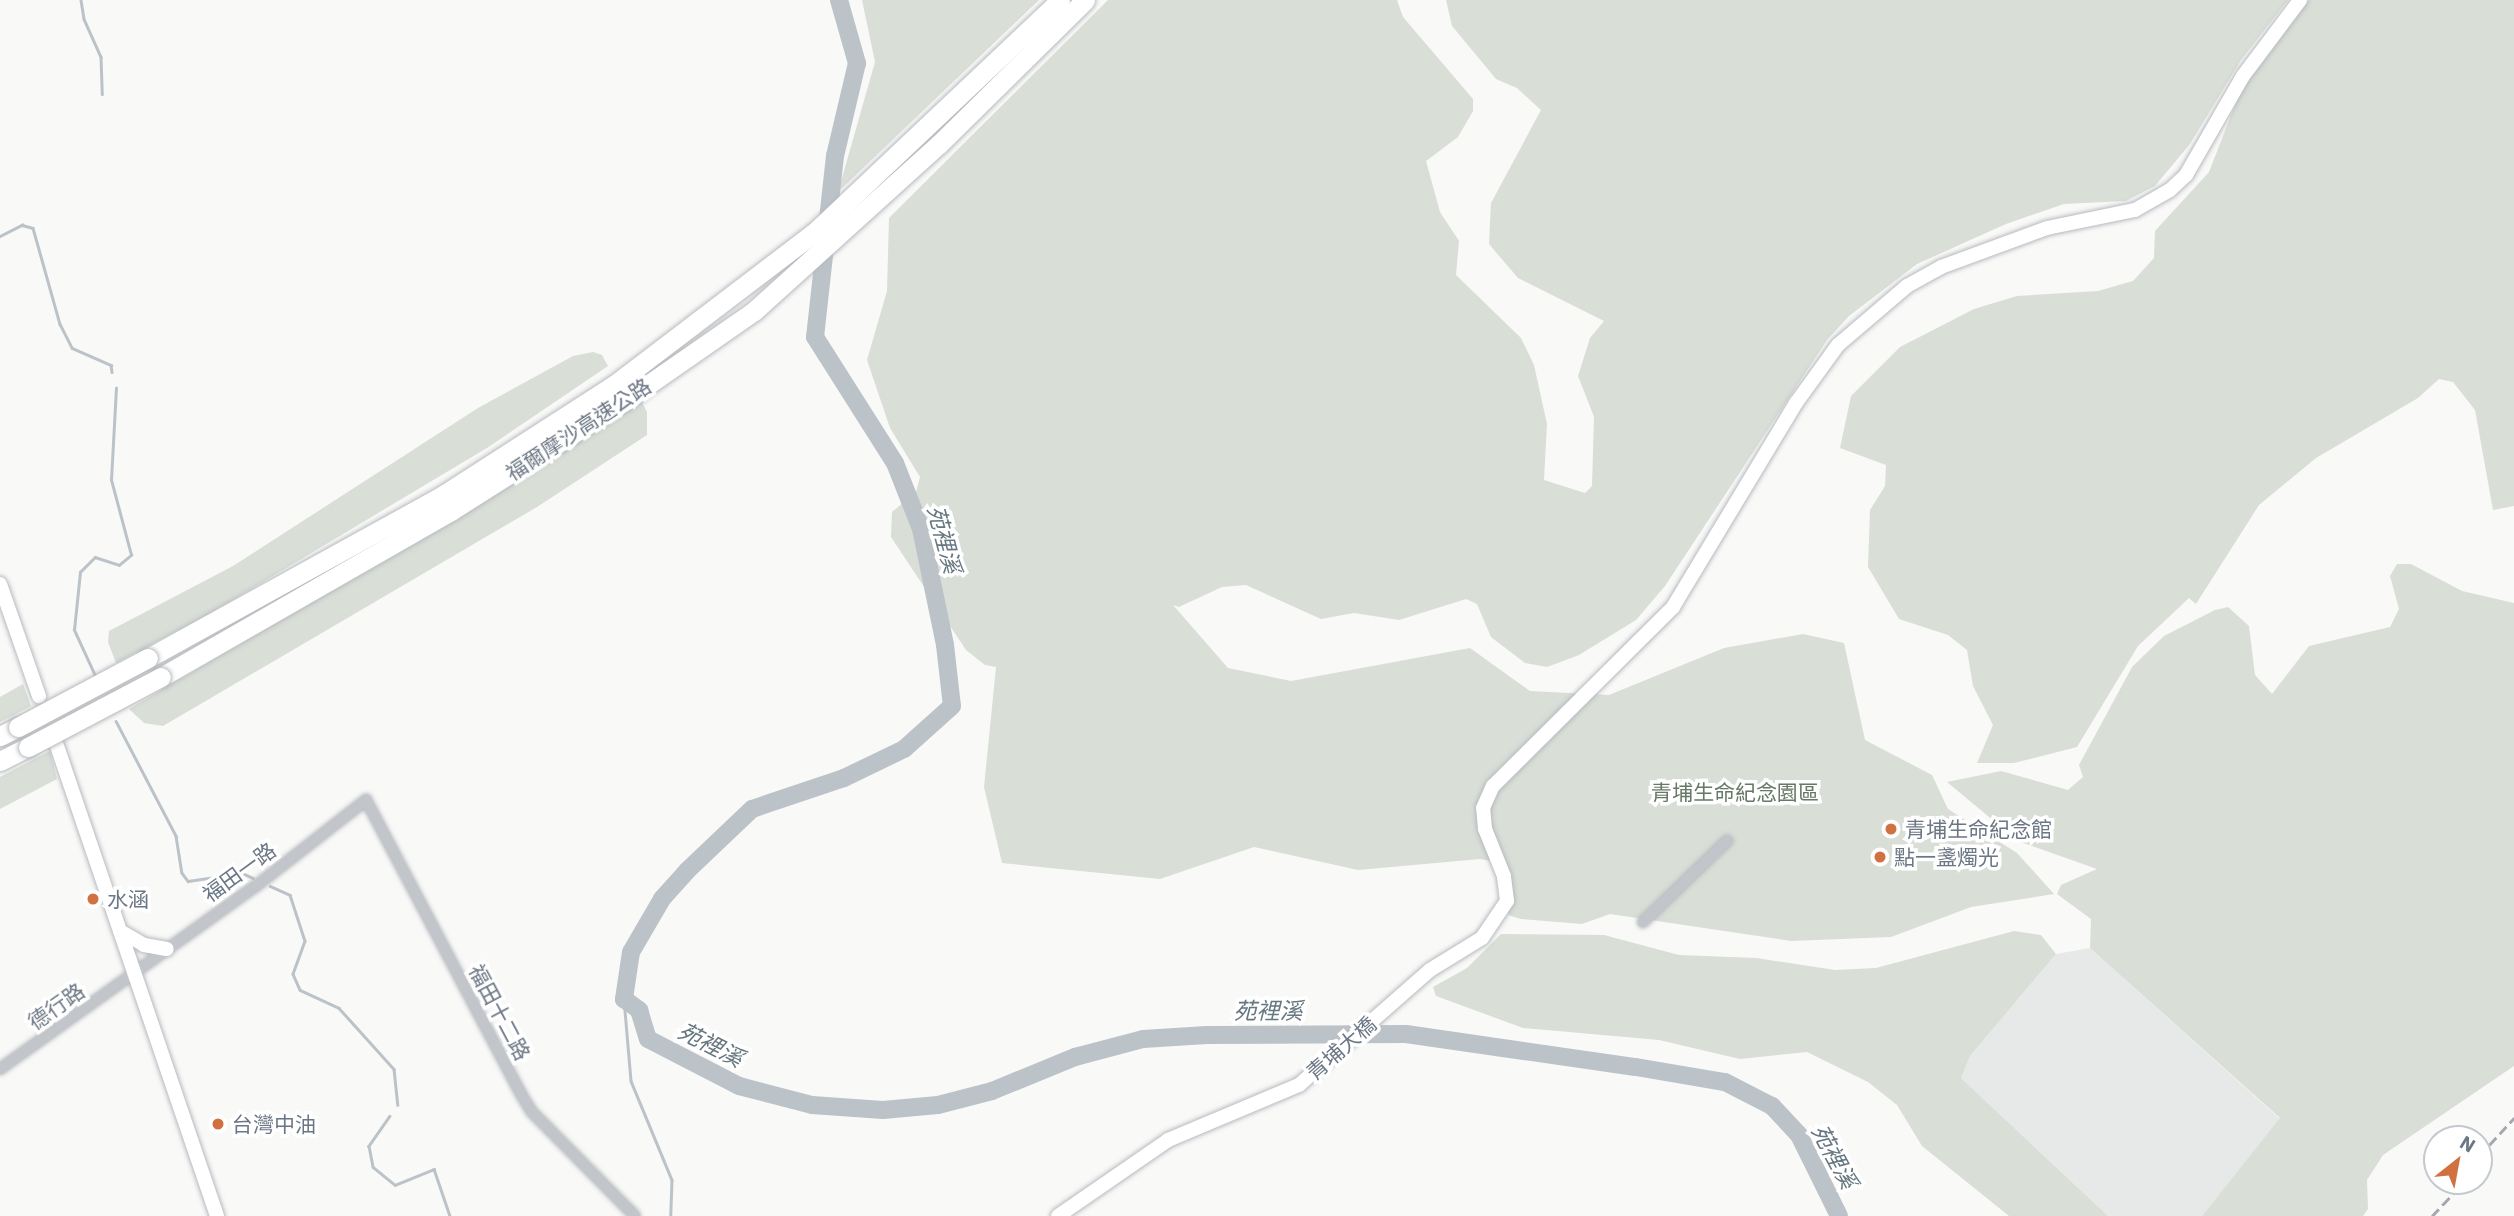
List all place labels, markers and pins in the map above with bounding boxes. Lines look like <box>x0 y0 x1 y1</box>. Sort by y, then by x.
place label: 青埔生命紀念館 <box>1905 816 2052 842</box>
marker: 青埔生命紀念館 <box>1883 821 1899 837</box>
place label: 點一盞燭光 <box>1894 844 1999 870</box>
marker: 點一盞燭光 <box>1872 849 1888 865</box>
place label: 水涵 <box>107 886 149 912</box>
marker: 水涵 <box>85 891 101 907</box>
place label: 台灣中油 <box>232 1111 316 1137</box>
marker: 台灣中油 <box>210 1116 226 1132</box>

